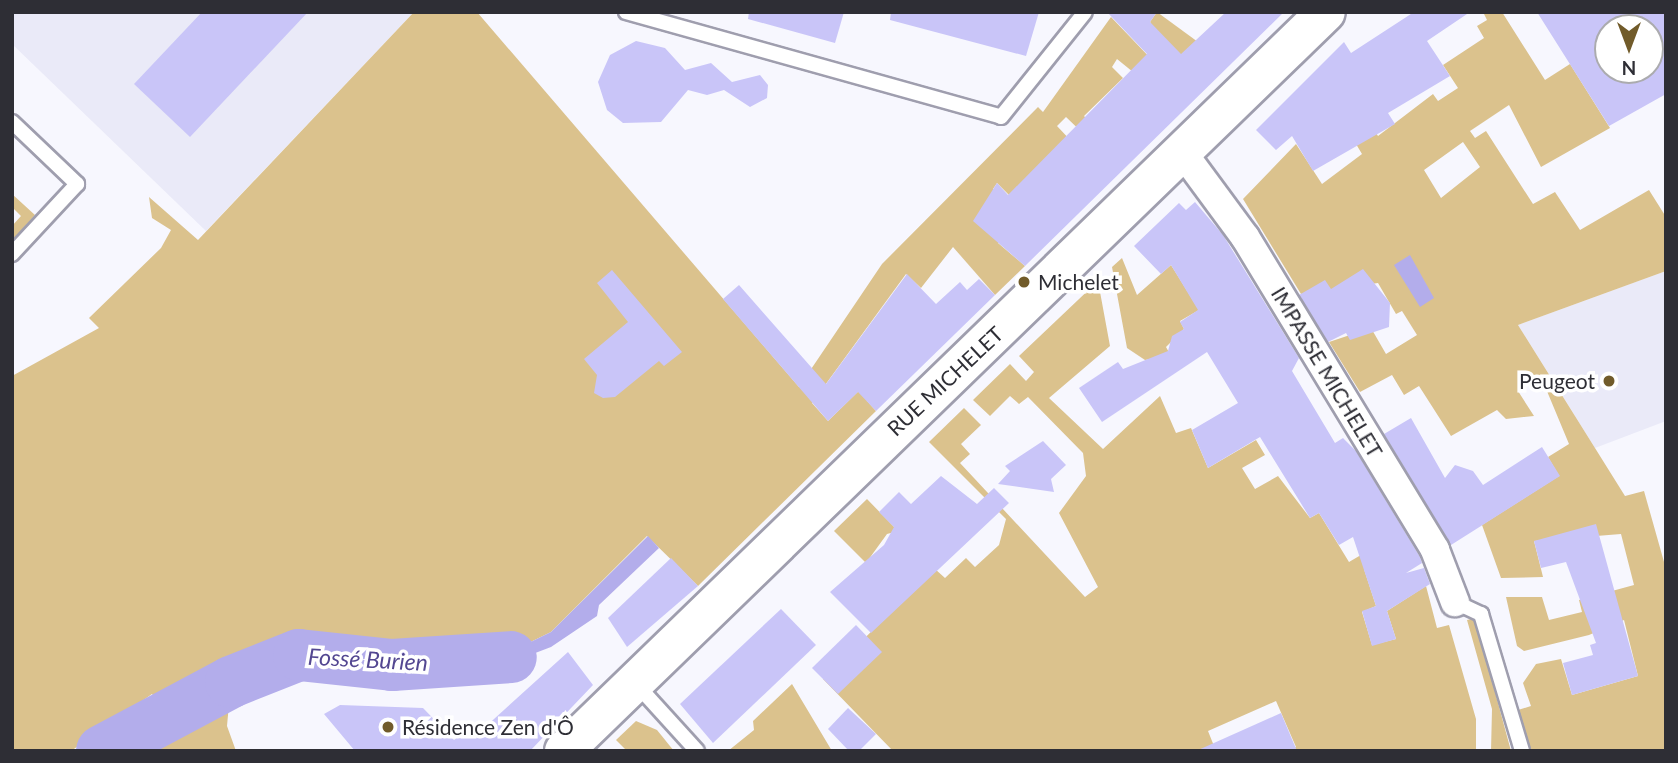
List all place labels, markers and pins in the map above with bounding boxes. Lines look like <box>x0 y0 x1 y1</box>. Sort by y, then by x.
place label: Michelet <box>1038 269 1119 295</box>
marker: Michelet <box>1016 274 1032 290</box>
place label: Peugeot <box>1519 368 1595 394</box>
marker: Peugeot <box>1601 373 1617 389</box>
place label: Résidence Zen d'Ô <box>402 714 574 740</box>
marker: Résidence Zen d'Ô <box>380 719 396 735</box>

